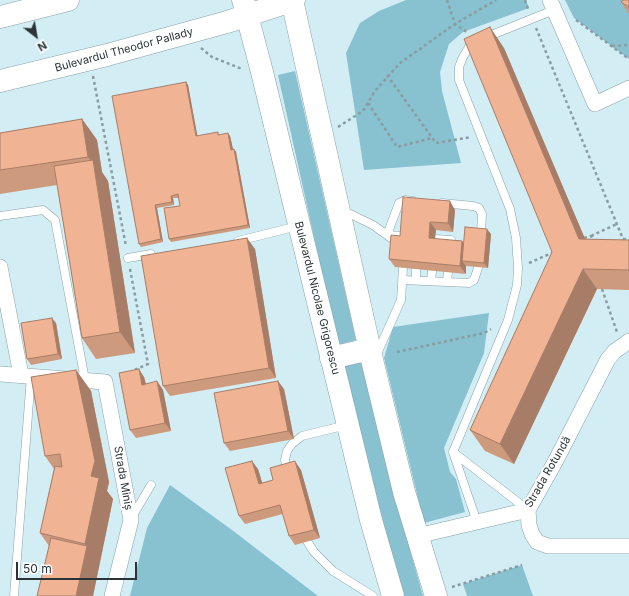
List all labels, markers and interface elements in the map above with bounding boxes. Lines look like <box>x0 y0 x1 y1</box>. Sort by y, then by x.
north arrow <box>16 16 56 56</box>
street label: Bulevardul Theodor Pallady <box>53 25 195 75</box>
text: N <box>35 38 49 54</box>
street label: Bulevardul Nicolae Grigorescu <box>292 220 342 376</box>
street label: Strada Rotundă <box>522 434 574 510</box>
street label: Strada Miniș <box>111 445 135 511</box>
scale bar <box>18 554 139 580</box>
text: 50 m <box>23 561 52 576</box>

